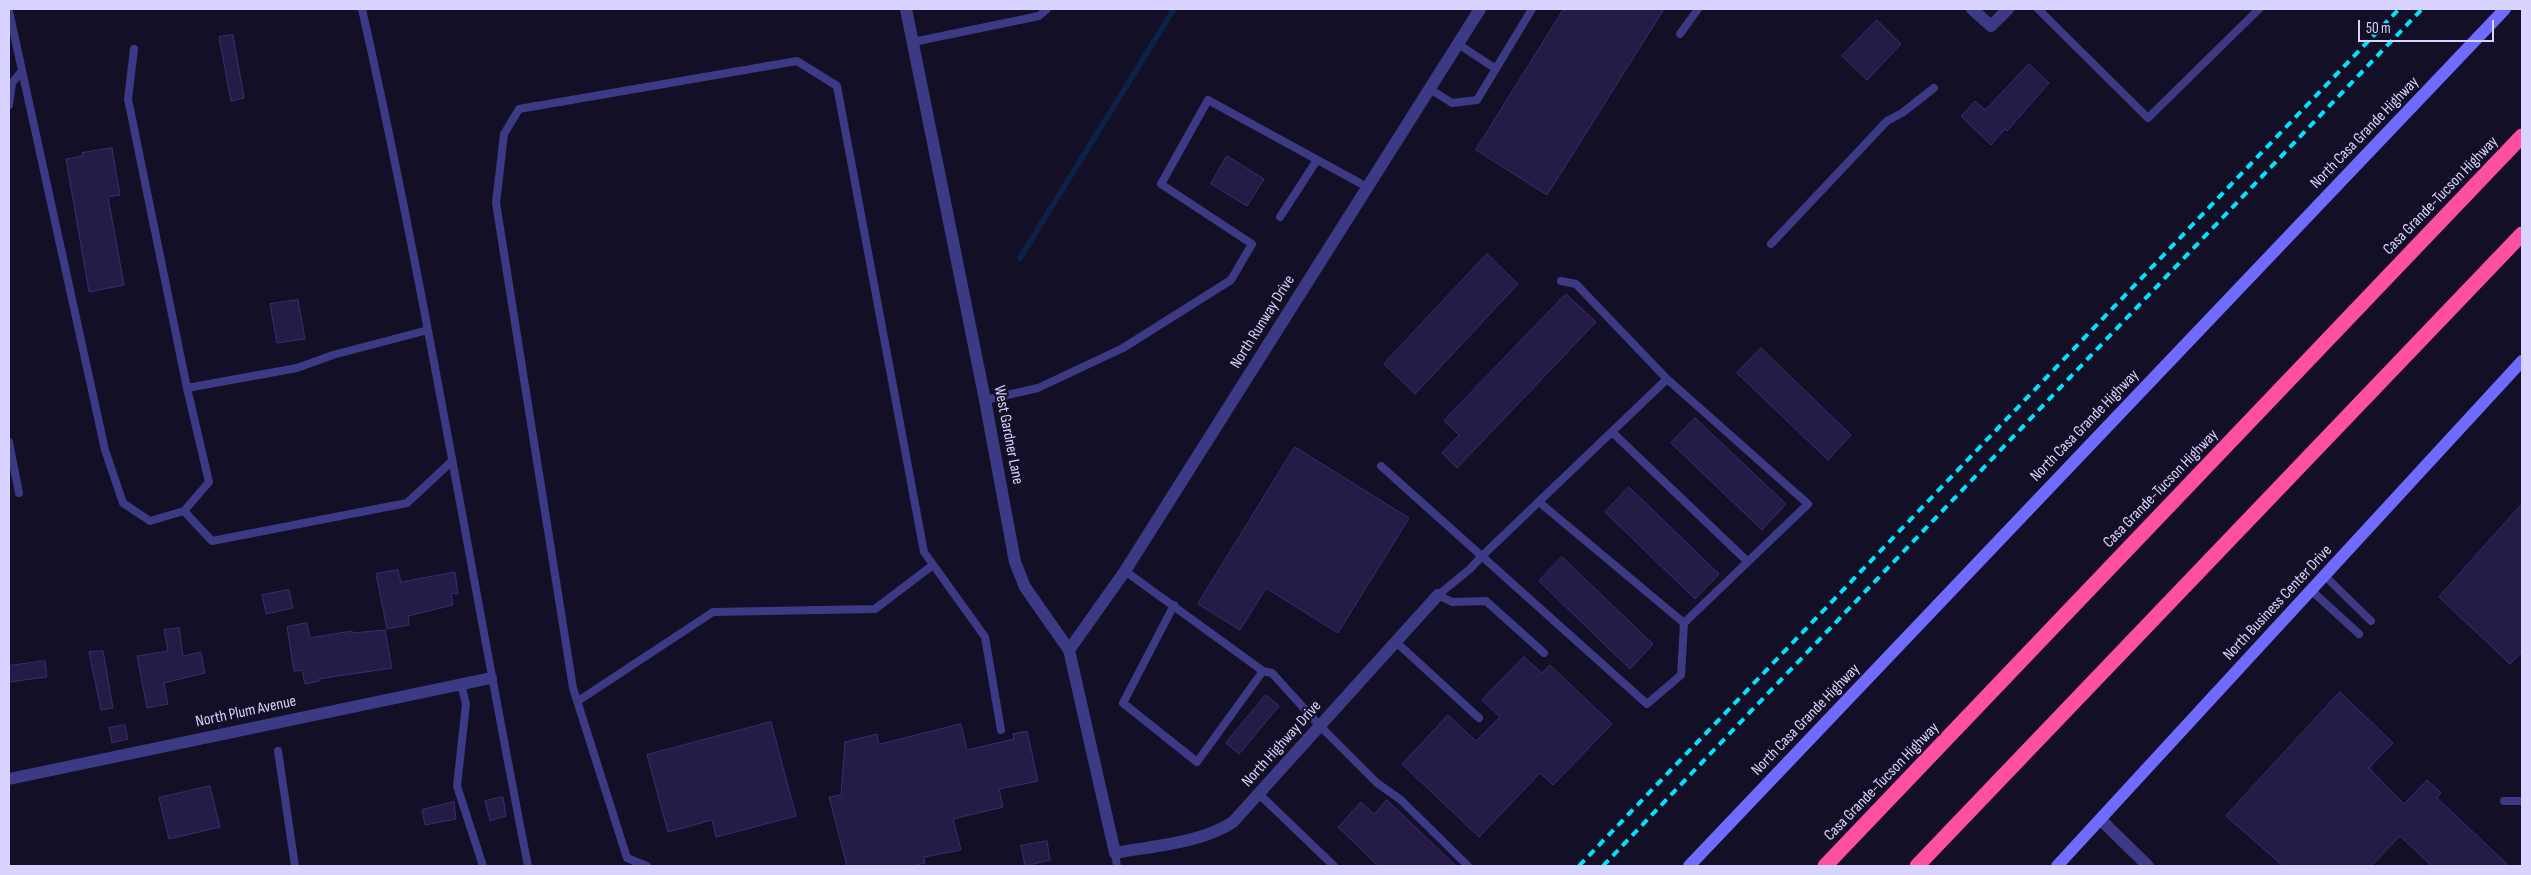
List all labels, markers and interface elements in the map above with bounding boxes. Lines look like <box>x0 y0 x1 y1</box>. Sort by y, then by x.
scale bar <box>2361 10 2497 42</box>
text: 50 m <box>2366 19 2391 38</box>
street label: North Casa Grande Highway <box>2307 73 2423 193</box>
street label: Casa Grande-Tucson Highway <box>2380 133 2502 259</box>
street label: North Runway Drive <box>1227 272 1299 372</box>
street label: North Casa Grande Highway <box>2027 366 2143 486</box>
street label: West Gardner Lane <box>989 384 1027 486</box>
street label: Casa Grande-Tucson Highway <box>2100 426 2222 552</box>
street label: North Business Center Drive <box>2220 541 2336 665</box>
street label: North Casa Grande Highway <box>1748 660 1864 780</box>
street label: North Plum Avenue <box>194 692 298 732</box>
street label: North Highway Drive <box>1238 697 1326 791</box>
street label: Casa Grande-Tucson Highway <box>1821 719 1943 845</box>

